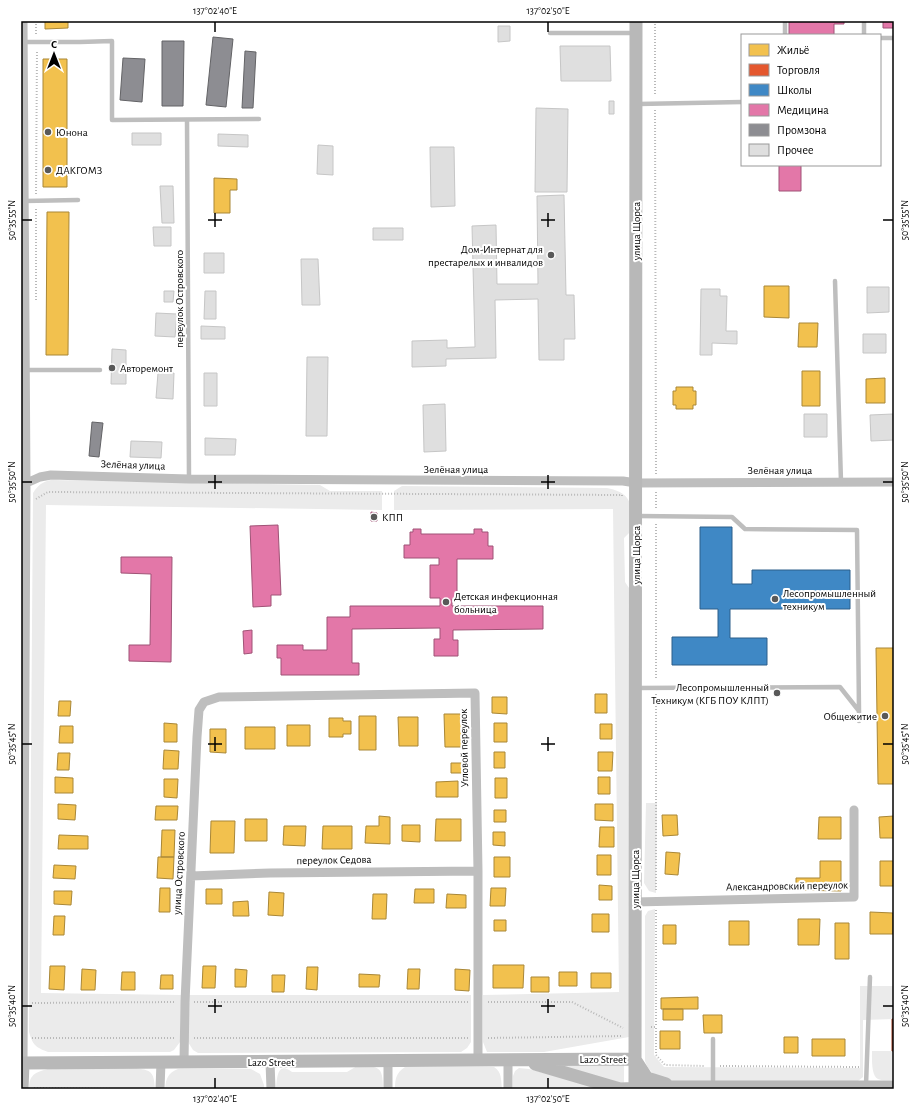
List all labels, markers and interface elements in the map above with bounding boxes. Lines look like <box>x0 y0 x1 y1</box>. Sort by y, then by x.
text: 137°02'40"E <box>193 6 237 16</box>
text: 137°02'50"E <box>526 6 570 16</box>
north arrow <box>34 34 74 74</box>
legend <box>741 34 881 166</box>
text: С <box>51 39 57 50</box>
text: Жильё <box>777 44 809 56</box>
text: Торговля <box>777 64 820 76</box>
text: Школы <box>777 84 812 96</box>
text: Медицина <box>777 104 829 116</box>
text: Промзона <box>777 124 827 136</box>
marker: Юнона <box>43 127 53 137</box>
place label: Юнона <box>56 127 88 138</box>
text: Прочее <box>777 144 813 156</box>
marker: ДАКГОМЗ <box>43 165 53 175</box>
place label: ДАКГОМЗ <box>56 165 102 176</box>
text: 50°35'55"N <box>7 200 17 240</box>
text: 50°35'55"N <box>900 200 910 240</box>
street label: улица Щорса <box>631 202 642 261</box>
place label: Дом-Интернат для престарелых и инвалидов <box>428 244 543 268</box>
street label: переулок Островского <box>174 250 185 348</box>
marker: Дом-Интернат для престарелых и инвалидов <box>546 250 556 260</box>
marker: Авторемонт <box>107 363 117 373</box>
place label: Авторемонт <box>120 363 173 374</box>
street label: Зелёная улица <box>100 458 166 472</box>
text: 50°35'50"N <box>7 461 17 503</box>
text: 50°35'50"N <box>900 461 910 503</box>
street label: Зелёная улица <box>424 464 488 475</box>
street label: Зелёная улица <box>748 465 812 476</box>
marker: КПП <box>369 512 379 522</box>
place label: КПП <box>382 512 403 523</box>
street label: улица Щорса <box>631 526 642 585</box>
place label: Лесопромышленный техникум <box>782 588 876 612</box>
place label: Детская инфекционная больница <box>454 591 558 615</box>
marker: Лесопромышленный техникум <box>770 594 780 604</box>
marker: Детская инфекционная больница <box>441 597 451 607</box>
place label: Лесопромышленный Техникум (КГБ ПОУ КЛПТ) <box>651 682 769 706</box>
marker: Лесопромышленный Техникум (КГБ ПОУ КЛПТ) <box>772 688 782 698</box>
street label: Угловой переулок <box>458 709 470 787</box>
place label: Общежитие <box>823 711 877 722</box>
marker: Общежитие <box>880 711 890 721</box>
text: 50°35'45"N <box>7 724 17 764</box>
text: 50°35'45"N <box>900 724 910 764</box>
street label: улица Островского <box>171 831 187 916</box>
street label: улица Щорса <box>630 850 641 909</box>
street label: переулок Седова <box>296 854 372 866</box>
street label: Александровский переулок <box>726 879 848 893</box>
text: 50°35'40"N <box>7 985 17 1027</box>
text: 50°35'40"N <box>900 985 910 1027</box>
street label: Lazo Street <box>579 1054 627 1065</box>
street label: Lazo Street <box>247 1057 295 1068</box>
text: 137°02'40"E <box>193 1094 237 1104</box>
text: 137°02'50"E <box>526 1094 570 1104</box>

